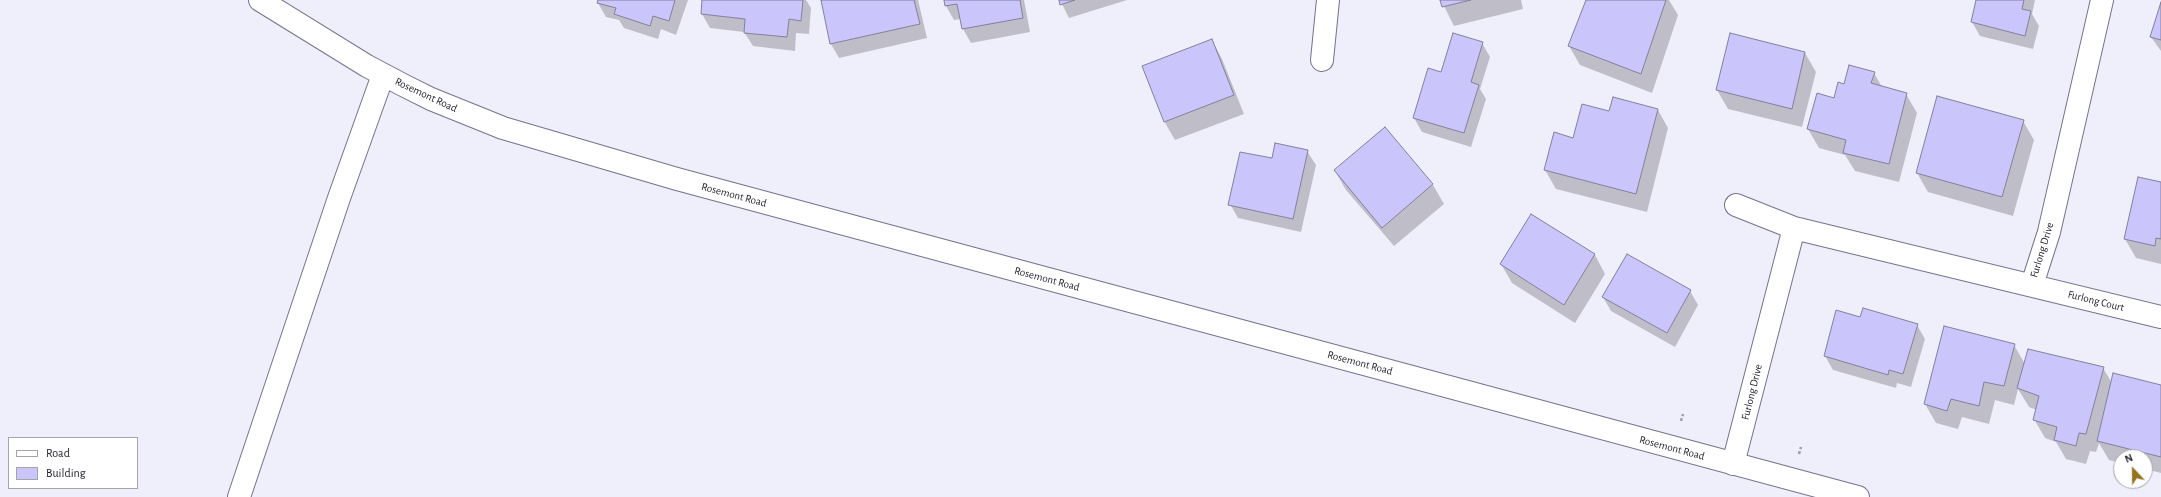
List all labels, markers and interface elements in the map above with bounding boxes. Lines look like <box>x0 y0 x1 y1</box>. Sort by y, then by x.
street label: Rosemont Road <box>393 75 459 115</box>
street label: Rosemont Road <box>700 180 768 210</box>
street label: Furlong Drive <box>2027 221 2057 279</box>
street label: Rosemont Road <box>1013 264 1081 294</box>
street label: Furlong Court <box>2066 288 2126 314</box>
street label: Rosemont Road <box>1326 348 1394 378</box>
street label: Furlong Drive <box>1739 363 1765 421</box>
street label: Rosemont Road <box>1638 433 1706 463</box>
legend <box>8 437 138 489</box>
text: Road <box>46 447 70 459</box>
north arrow <box>2113 449 2153 489</box>
text: N <box>2123 452 2134 465</box>
text: Building <box>46 467 86 479</box>

